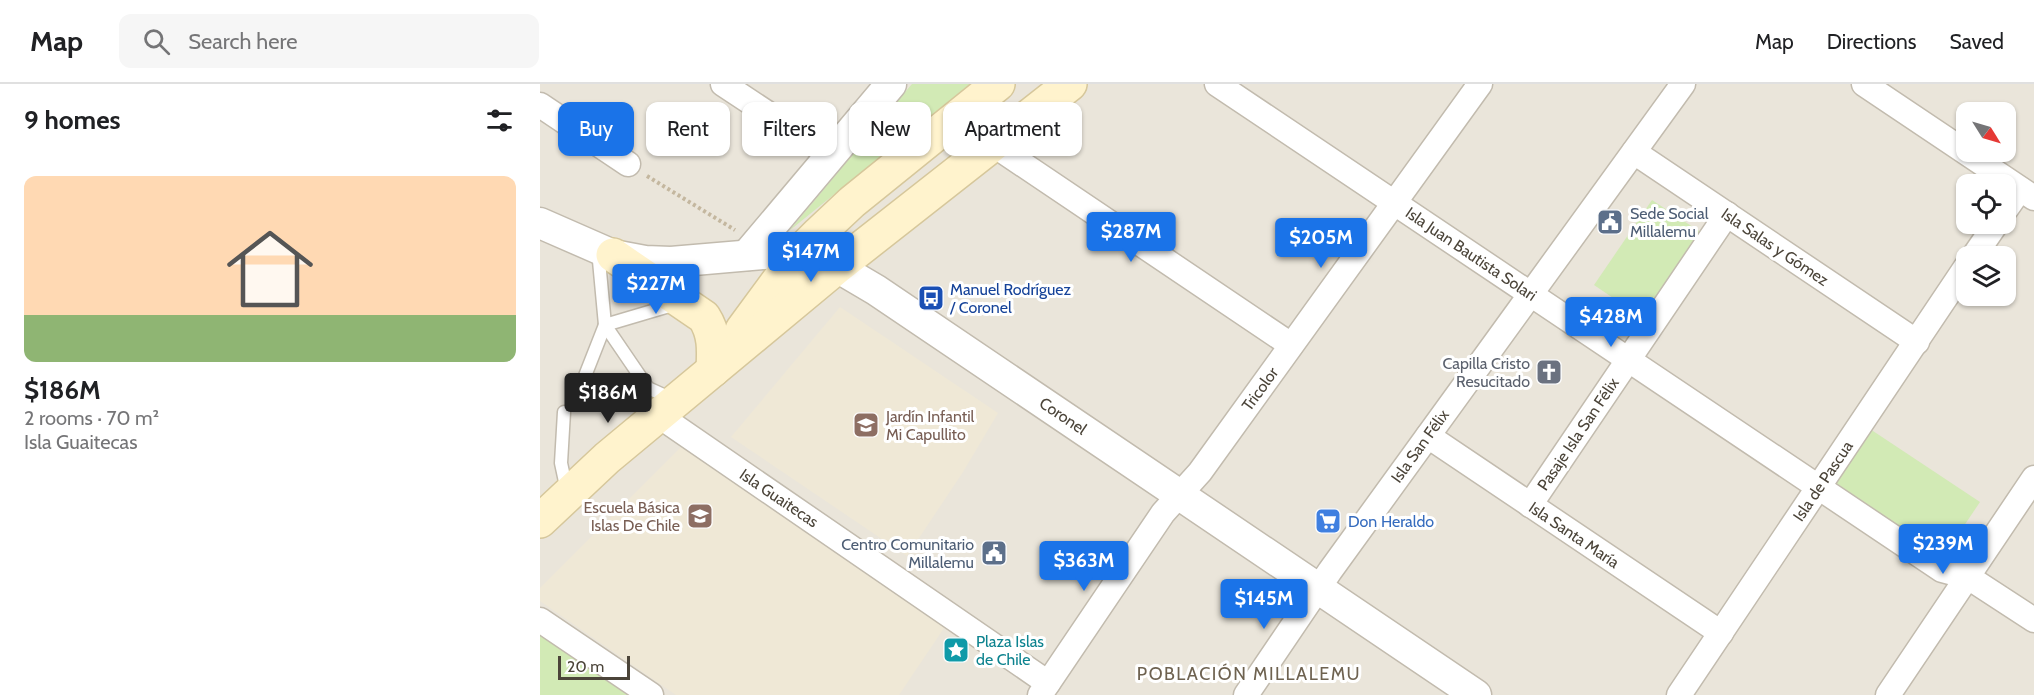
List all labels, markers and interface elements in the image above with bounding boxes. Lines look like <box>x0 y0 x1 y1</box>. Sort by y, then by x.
search box <box>119 14 539 68</box>
text: Map <box>30 24 83 58</box>
icon: search <box>140 25 173 58</box>
text: Search here <box>188 28 297 55</box>
text: Map <box>1755 29 1794 54</box>
text: Directions <box>1827 29 1916 54</box>
text: Saved <box>1949 29 2004 54</box>
chip: Buy <box>558 102 634 156</box>
chip: Rent <box>646 102 730 156</box>
chip: Filters <box>742 102 837 156</box>
chip: New <box>849 102 931 156</box>
chip: Apartment <box>943 102 1082 156</box>
north arrow <box>1956 102 2016 162</box>
map controls <box>1956 102 2016 306</box>
text: 9 homes <box>24 104 121 136</box>
icon: filters <box>483 104 516 137</box>
button: locate <box>1956 174 2016 234</box>
street label: Isla Juan Bautista Solari <box>1402 203 1540 305</box>
place label: Sede Social Millalemu <box>1630 204 1709 241</box>
street label: Isla Salas y Gómez <box>1718 204 1833 290</box>
public building icon: Sede Social Millalemu <box>1595 207 1625 237</box>
pin: $287M <box>1089 212 1173 263</box>
icon: home <box>216 215 324 323</box>
pin: $205M <box>1279 218 1363 269</box>
text: $287M <box>1101 219 1161 243</box>
text: $205M <box>1289 225 1353 249</box>
pin: $147M <box>769 232 853 283</box>
text: $147M <box>782 239 840 263</box>
button: layers <box>1956 246 2016 306</box>
pin: $227M <box>614 264 698 315</box>
text: $227M <box>626 271 686 295</box>
place label: Manuel Rodríguez / Coronel <box>949 280 1071 317</box>
bus stop icon: Manuel Rodríguez / Coronel <box>916 283 946 313</box>
pin: $428M <box>1569 297 1653 348</box>
text: $428M <box>1579 304 1643 328</box>
place label: Capilla Cristo Resucitado <box>1442 354 1530 391</box>
church icon: Capilla Cristo Resucitado <box>1534 357 1564 387</box>
street label: Tricolor <box>1238 363 1283 414</box>
pin: $186M <box>566 373 650 424</box>
text: $186M <box>24 374 101 406</box>
street label: Pasaje Isla San Félix <box>1533 374 1623 494</box>
text: $186M <box>579 380 637 404</box>
street label: Coronel <box>1036 393 1090 439</box>
street label: Isla San Félix <box>1387 405 1453 486</box>
text: 2 rooms · 70 m² <box>24 406 159 430</box>
place label: Jardín Infantil Mi Capullito <box>885 407 975 444</box>
school or university icon: Jardín Infantil Mi Capullito <box>851 410 881 440</box>
text: Isla Guaitecas <box>24 430 137 454</box>
street label: Isla de Pascua <box>1789 437 1857 525</box>
street label: Isla Guaitecas <box>736 465 822 531</box>
place label: Escuela Básica Islas De Chile <box>584 498 680 535</box>
street label: Isla Santa María <box>1525 498 1623 572</box>
school or university icon: Escuela Básica Islas De Chile <box>685 501 715 531</box>
supermarket icon: Don Heraldo <box>1313 506 1343 536</box>
place label: Don Heraldo <box>1348 512 1434 531</box>
pin: $239M <box>1901 524 1985 575</box>
text: $239M <box>1913 531 1973 555</box>
place label: Centro Comunitario Millalemu <box>841 535 974 572</box>
public building icon: Centro Comunitario Millalemu <box>979 538 1009 568</box>
pin: $363M <box>1042 541 1126 592</box>
text: $363M <box>1053 548 1115 572</box>
pin: $145M <box>1222 579 1306 630</box>
text: $145M <box>1235 586 1293 610</box>
place label: Plaza Islas de Chile <box>976 632 1044 669</box>
place icon: Plaza Islas de Chile <box>941 635 971 665</box>
scale bar <box>558 653 630 680</box>
text: 20 m <box>567 657 604 676</box>
district label: POBLACIÓN MILLALEMU <box>1137 663 1361 685</box>

